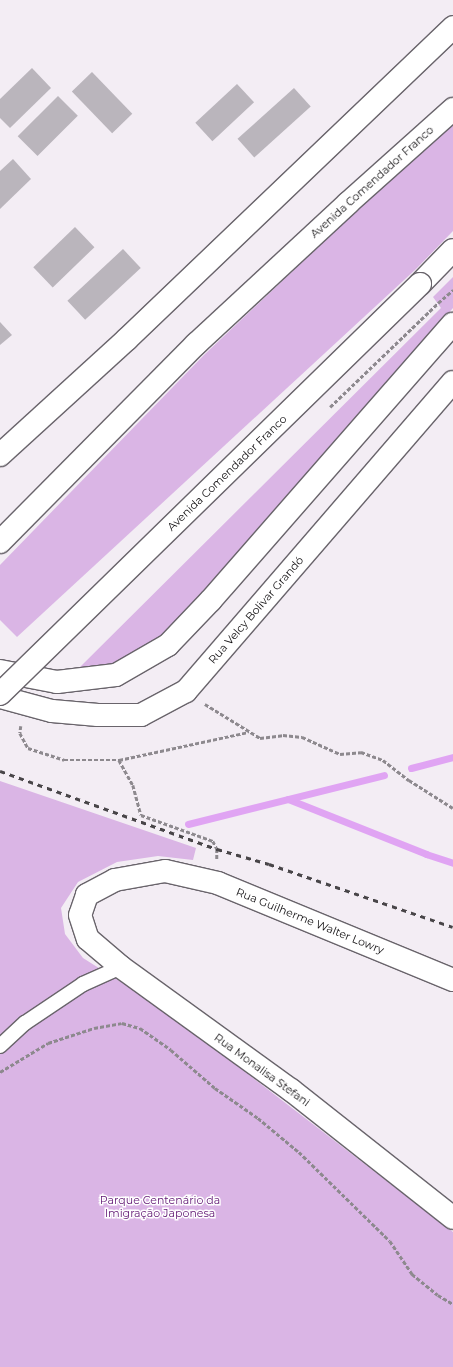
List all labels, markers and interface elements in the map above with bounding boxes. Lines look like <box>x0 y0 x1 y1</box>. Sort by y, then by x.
street label: Avenida Comendador Franco <box>308 123 436 241</box>
street label: Avenida Comendador Franco <box>165 412 289 534</box>
street label: Rua Velcy Bolivar Grandó <box>206 554 306 666</box>
street label: Rua Guilherme Walter Lowry <box>234 885 386 957</box>
street label: Rua Monalisa Stefani <box>212 1031 312 1109</box>
park label: Parque Centenário da Imigração Japonesa <box>100 1194 220 1220</box>

